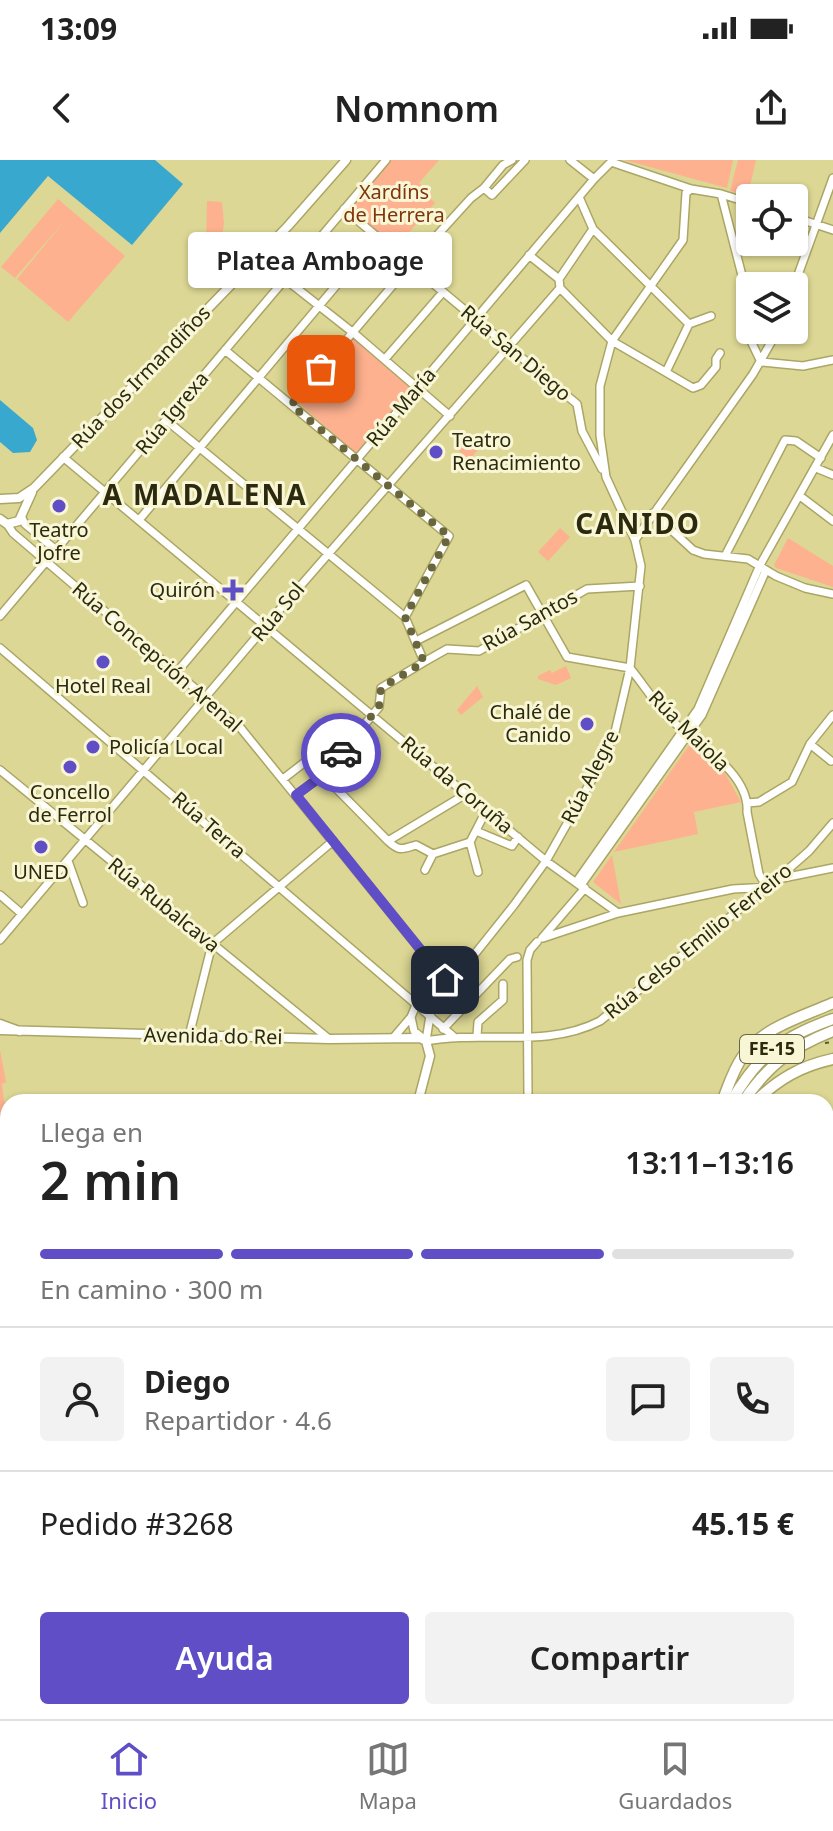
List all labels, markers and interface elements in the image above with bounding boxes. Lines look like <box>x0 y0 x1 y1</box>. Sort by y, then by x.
text: 13:09 <box>40 8 117 49</box>
text: Nomnom <box>334 84 499 133</box>
icon: back <box>40 86 84 130</box>
icon: share <box>749 86 793 130</box>
park label: Xardíns de Herrera <box>343 178 445 228</box>
map controls <box>736 184 808 344</box>
button: locate <box>736 184 808 256</box>
callout: Platea Amboage <box>189 233 453 289</box>
text: Platea Amboage <box>216 242 424 278</box>
button: layers <box>736 272 808 344</box>
street label: Rúa San Diego <box>455 298 577 407</box>
street label: Rúa dos Irmandiños <box>65 299 216 454</box>
pin <box>287 335 355 403</box>
icon: bag <box>299 347 343 391</box>
street label: Rúa María <box>360 362 442 452</box>
street label: Rúa Igrexa <box>129 365 214 460</box>
place label: Teatro Renacimiento <box>452 426 581 476</box>
marker: Teatro Renacimiento <box>427 443 445 461</box>
district label: A MADALENA <box>102 475 308 513</box>
marker: Teatro Jofre <box>50 497 68 515</box>
district label: CANIDO <box>575 504 701 542</box>
place label: Teatro Jofre <box>29 516 89 566</box>
street label: Rúa Concepción Arenal <box>67 575 248 738</box>
place label: Quirón <box>150 576 215 603</box>
street label: Rúa Sol <box>245 576 310 647</box>
marker: Quirón <box>222 579 244 601</box>
street label: Rúa Santos <box>477 582 582 657</box>
marker: Hotel Real <box>94 653 112 671</box>
place label: Hotel Real <box>55 672 151 699</box>
street label: Rúa Maiola <box>643 684 736 777</box>
place label: Chalé de Canido <box>490 698 571 748</box>
courier <box>301 713 381 793</box>
marker: Chalé de Canido <box>578 715 596 733</box>
street label: Rúa Alegre <box>554 725 625 828</box>
street label: Rúa da Coruña <box>395 730 519 840</box>
icon: car <box>319 731 363 775</box>
place label: Policía Local <box>109 733 223 760</box>
marker: Policía Local <box>84 738 102 756</box>
marker: Concello de Ferrol <box>61 758 79 776</box>
place label: Concello de Ferrol <box>28 778 112 828</box>
street label: Rúa Terra <box>167 785 252 864</box>
marker: UNED <box>32 838 50 856</box>
street label: Rúa Rubalcava <box>103 851 226 958</box>
street label: Rúa Celso Emilio Ferreiro <box>598 856 797 1025</box>
place label: UNED <box>13 858 69 885</box>
pin <box>411 946 479 1014</box>
icon: home <box>423 958 467 1002</box>
street label: Avenida do Rei <box>143 1021 283 1050</box>
road number: FE-15 <box>740 1035 804 1063</box>
text: Llega en <box>40 1114 143 1150</box>
text: 13:11–13:16 <box>625 1142 794 1183</box>
text: 2 min <box>40 1144 181 1215</box>
text: En camino · 300 m <box>40 1271 263 1307</box>
button: person <box>40 1357 124 1441</box>
button: chat <box>606 1357 690 1441</box>
button: phone <box>710 1357 794 1441</box>
text: Diego <box>144 1361 231 1402</box>
text: Repartidor · 4.6 <box>144 1402 332 1438</box>
text: Pedido #3268 <box>40 1503 234 1544</box>
text: 45.15 € <box>692 1503 794 1544</box>
button: Ayuda <box>40 1612 409 1704</box>
button: Compartir <box>425 1612 794 1704</box>
tab: Inicio <box>101 1737 157 1815</box>
tab: Mapa <box>359 1737 417 1815</box>
tab: Guardados <box>618 1737 732 1815</box>

